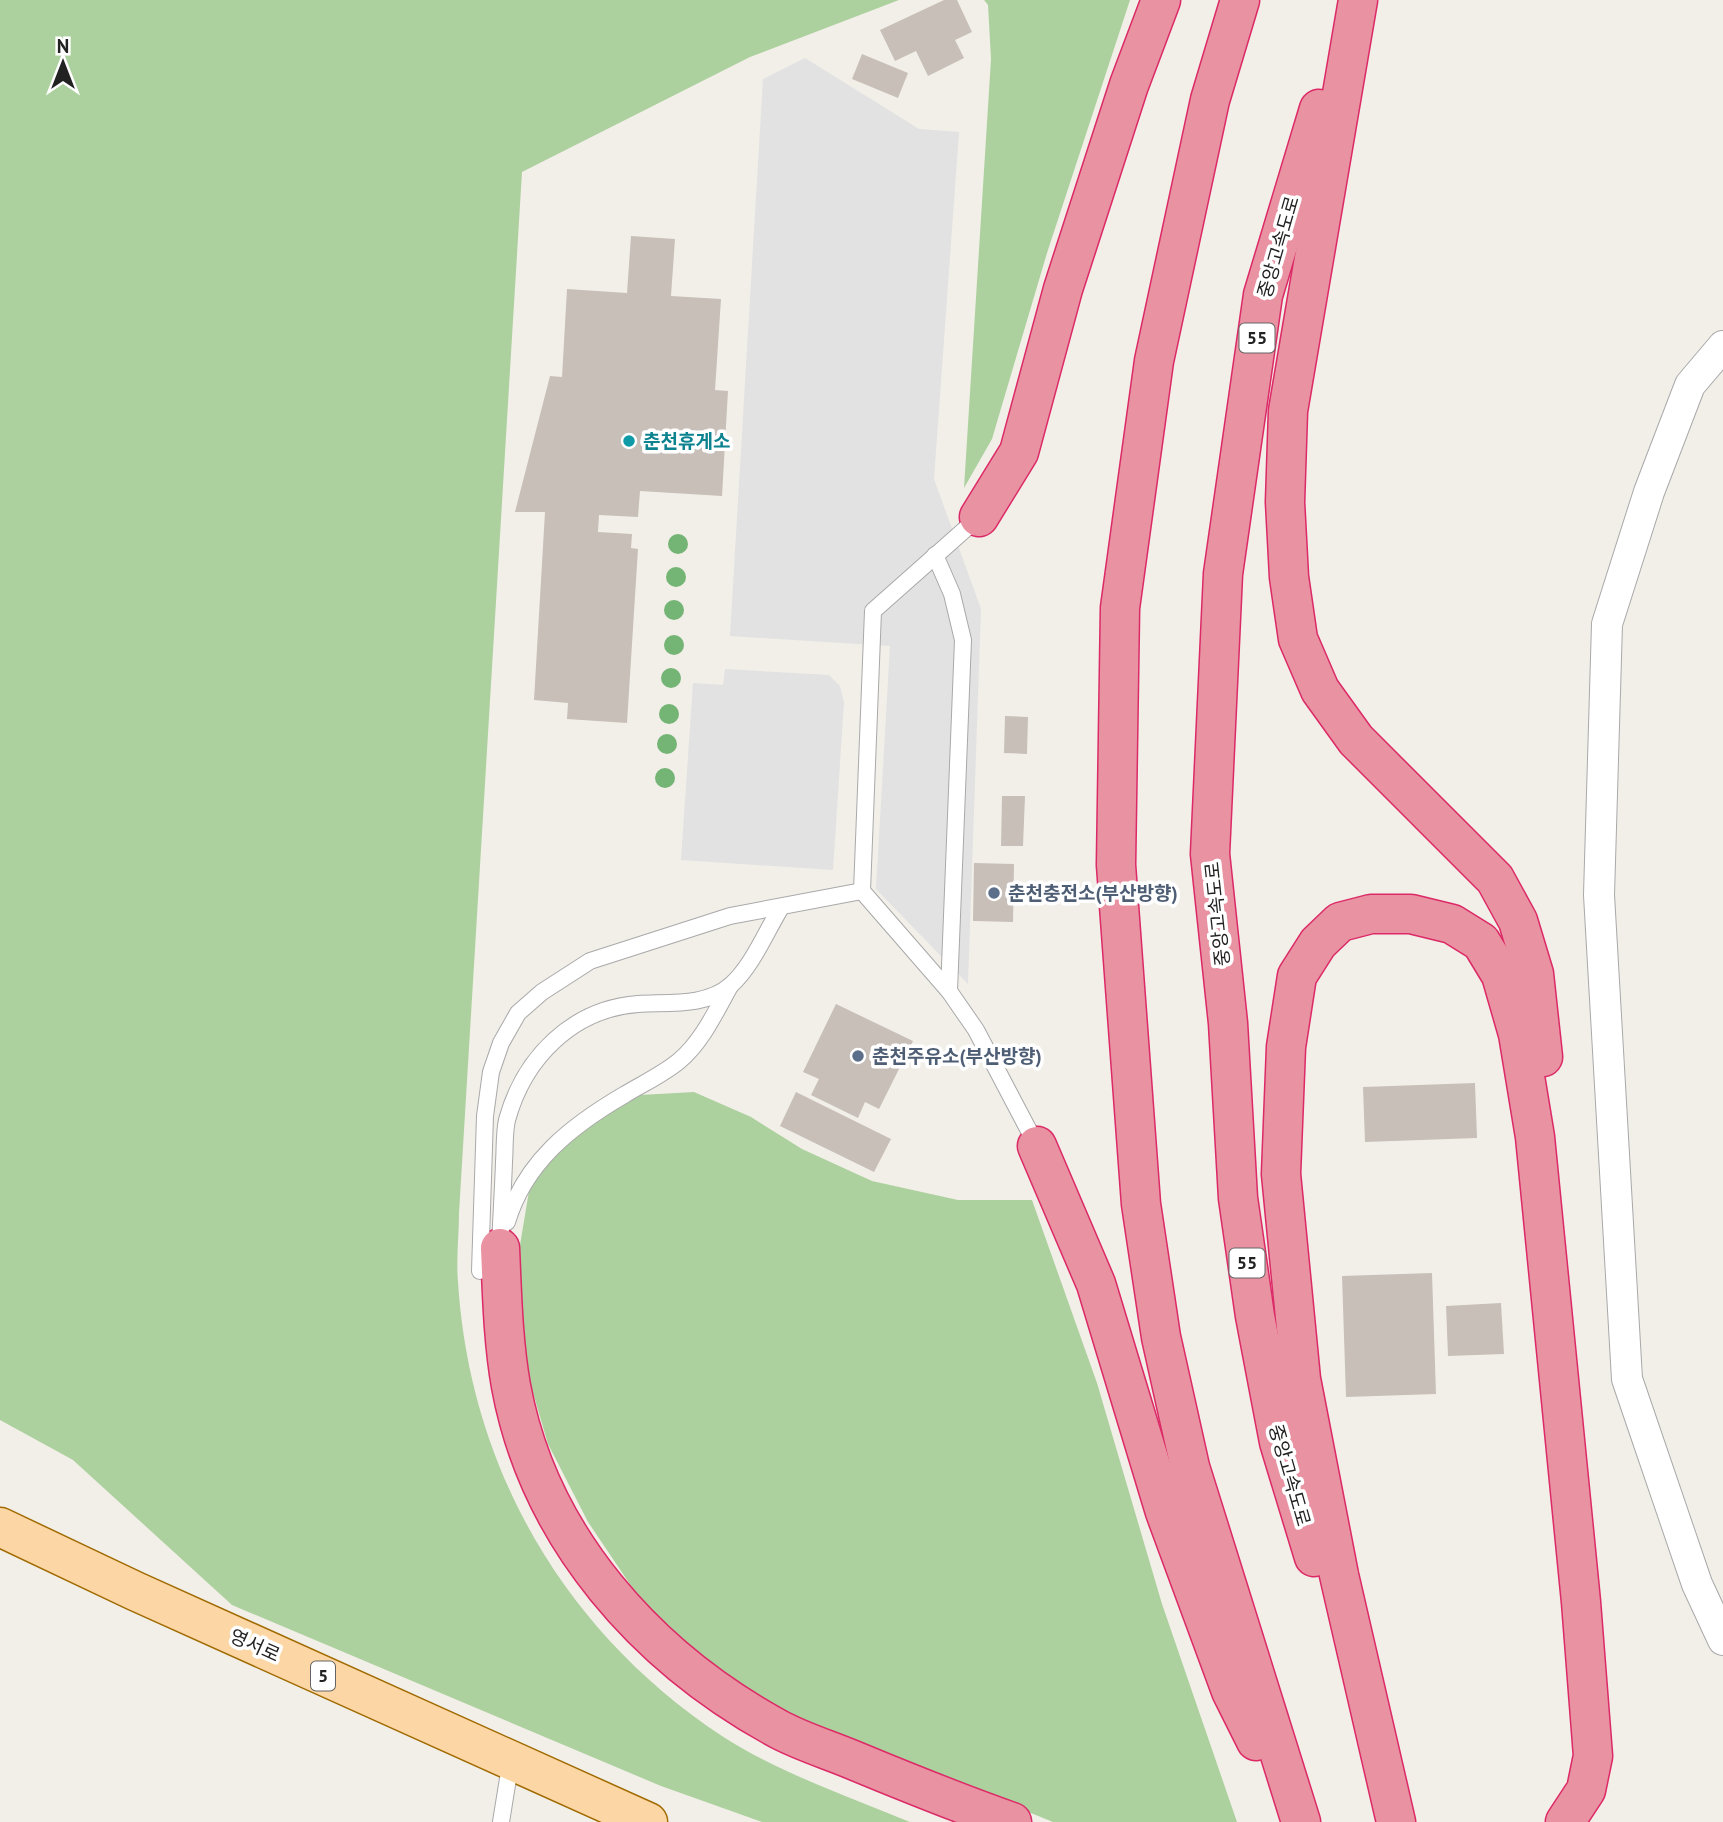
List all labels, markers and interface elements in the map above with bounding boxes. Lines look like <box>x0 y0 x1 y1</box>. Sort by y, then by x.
north arrow <box>28 28 98 98</box>
text: N <box>57 34 69 58</box>
street label: 중앙고속도로 <box>1252 193 1304 301</box>
road number: 55 <box>1240 324 1274 352</box>
place label: 춘천휴게소 <box>643 429 730 453</box>
marker: 춘천휴게소 <box>621 433 637 449</box>
street label: 중앙고속도로 <box>1200 861 1234 967</box>
place label: 춘천충전소(부산방향) <box>1008 881 1178 905</box>
marker: 춘천충전소(부산방향) <box>986 885 1002 901</box>
place label: 춘천주유소(부산방향) <box>872 1044 1042 1068</box>
marker: 춘천주유소(부산방향) <box>850 1048 866 1064</box>
road number: 55 <box>1230 1248 1264 1278</box>
street label: 중앙고속도로 <box>1264 1421 1316 1529</box>
street label: 영서로 <box>226 1623 284 1667</box>
road number: 5 <box>311 1661 335 1690</box>

